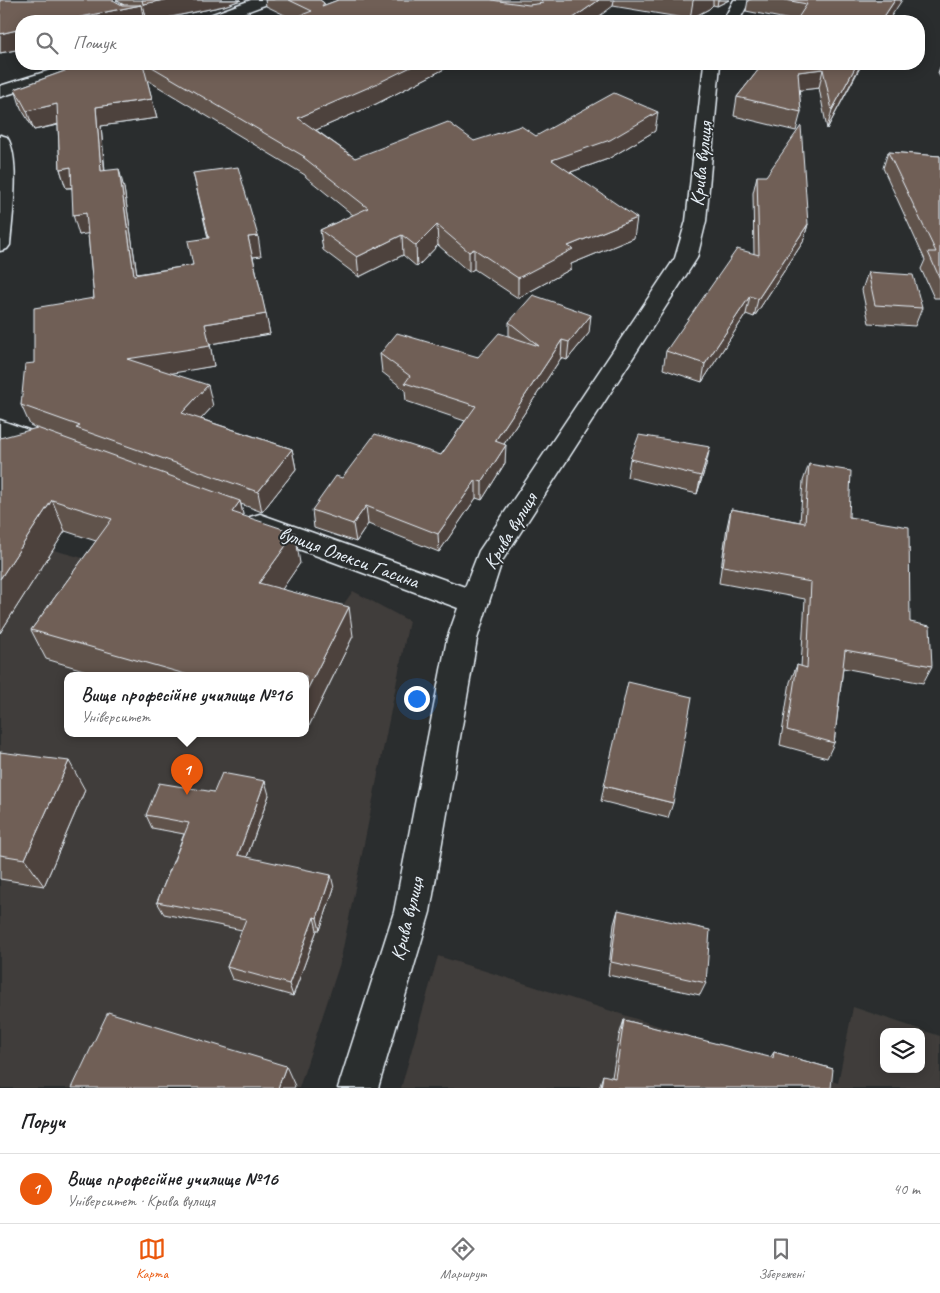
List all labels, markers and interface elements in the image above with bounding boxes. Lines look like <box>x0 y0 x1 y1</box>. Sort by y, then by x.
search box <box>15 15 925 70</box>
icon: search <box>33 29 61 57</box>
text: Пошук <box>73 31 115 55</box>
street label: Крива вулиця <box>684 119 718 207</box>
street label: Крива вулиця <box>477 487 543 574</box>
street label: вулиця Олекси Гасина <box>276 520 424 595</box>
popup <box>64 672 309 737</box>
text: Вище професійне училище №16 <box>81 683 292 707</box>
your location <box>404 686 430 712</box>
text: Університет <box>81 707 150 727</box>
pin: 1 <box>171 754 203 795</box>
street label: Крива вулиця <box>385 873 430 963</box>
map controls <box>880 1028 925 1073</box>
button: layers <box>880 1028 925 1073</box>
text: Поруч <box>20 1108 65 1134</box>
text: Вище професійне училище №16 <box>67 1167 278 1191</box>
text: 1 <box>32 1179 40 1199</box>
text: 40 m <box>893 1179 920 1199</box>
text: Університет · Крива вулиця <box>67 1191 215 1211</box>
tab: Карта <box>136 1235 168 1282</box>
tab: Маршрут <box>440 1235 486 1282</box>
tab: Збережені <box>758 1235 804 1282</box>

